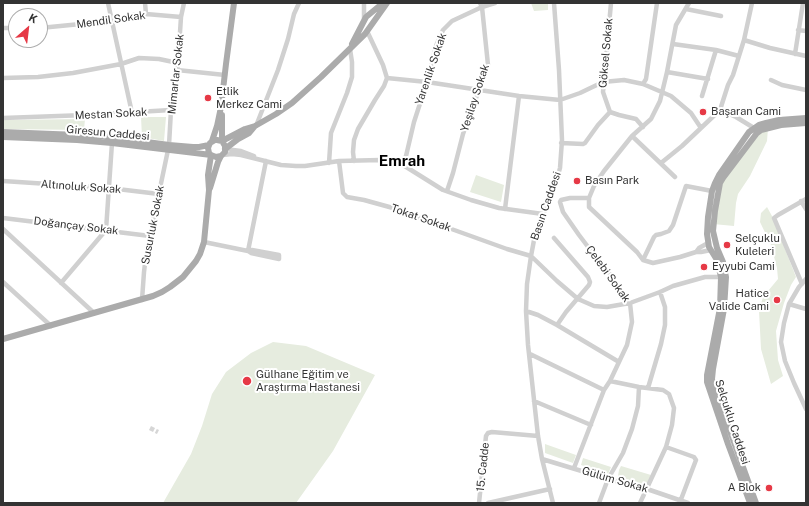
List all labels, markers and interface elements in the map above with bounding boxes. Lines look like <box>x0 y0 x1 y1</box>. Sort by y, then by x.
north arrow <box>8 8 48 48</box>
street label: Mendil Sokak <box>76 9 146 31</box>
text: K <box>27 11 39 25</box>
street label: Göksel Sokak <box>596 18 616 88</box>
street label: Yarenlik Sokak <box>412 31 450 107</box>
street label: Mimarlar Sokak <box>165 33 187 115</box>
street label: Yeşilay Sokak <box>458 63 492 133</box>
place label: Etlik Merkez Cami <box>216 85 282 111</box>
marker: Etlik Merkez Cami <box>203 93 213 103</box>
place label: Başaran Cami <box>711 105 781 119</box>
street label: Mestan Sokak <box>74 106 148 122</box>
marker: Başaran Cami <box>698 107 708 117</box>
street label: Giresun Caddesi <box>66 123 150 143</box>
district label: Emrah <box>379 152 425 170</box>
street label: Basın Caddesi <box>528 170 564 242</box>
place label: Basın Park <box>585 174 639 188</box>
marker: Basın Park <box>572 176 582 186</box>
street label: Altınoluk Sokak <box>40 178 122 196</box>
street label: Susurluk Sokak <box>139 184 167 266</box>
street label: Tokat Sokak <box>389 202 453 234</box>
street label: Doğançay Sokak <box>33 214 119 238</box>
place label: Selçuklu Kuleleri <box>735 232 780 258</box>
marker: Selçuklu Kuleleri <box>722 240 732 250</box>
street label: Çelebi Sokak <box>583 243 633 305</box>
place label: Eyyubi Cami <box>712 260 775 274</box>
marker: Eyyubi Cami <box>699 262 709 272</box>
place label: Hatice Valide Cami <box>709 287 769 313</box>
marker: Hatice Valide Cami <box>772 295 782 305</box>
place label: Gülhane Eğitim ve Araştırma Hastanesi <box>256 368 360 394</box>
marker: Gülhane Eğitim ve Araştırma Hastanesi <box>241 375 253 387</box>
street label: Selçuklu Caddesi <box>712 378 752 466</box>
street label: 15. Cadde <box>474 442 492 492</box>
street label: Gülüm Sokak <box>580 464 650 496</box>
place label: A Blok <box>728 481 761 495</box>
marker: A Blok <box>764 483 774 493</box>

